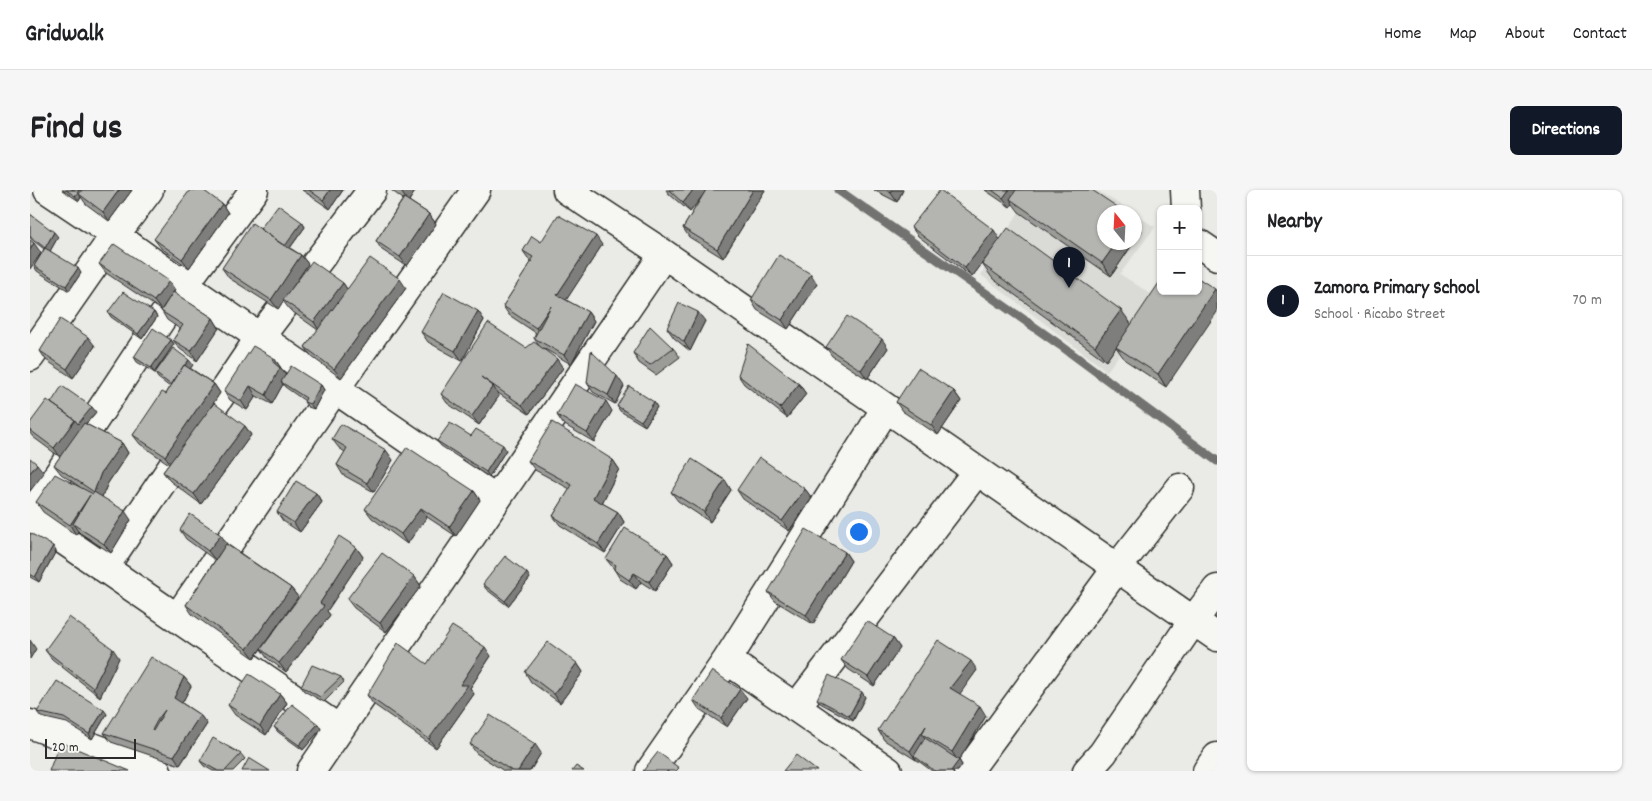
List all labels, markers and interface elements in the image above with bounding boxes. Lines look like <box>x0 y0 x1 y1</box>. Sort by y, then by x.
text: Gridwalk <box>25 18 104 52</box>
text: Home <box>1384 22 1421 47</box>
text: Map <box>1449 22 1477 47</box>
text: About <box>1505 22 1545 47</box>
text: Contact <box>1573 22 1627 47</box>
text: Find us <box>30 105 122 155</box>
button: Directions <box>1510 106 1622 155</box>
north arrow <box>1097 205 1142 250</box>
map controls <box>1157 205 1202 295</box>
button: + <box>1157 205 1202 250</box>
text: Nearby <box>1267 208 1322 238</box>
pin: 1 <box>1053 247 1085 288</box>
button: − <box>1157 250 1202 295</box>
text: Zamora Primary School <box>1314 276 1479 303</box>
text: 1 <box>1281 289 1285 312</box>
text: 70 m <box>1572 289 1602 312</box>
text: School · Ricabo Street <box>1314 303 1445 326</box>
your location <box>846 519 872 545</box>
scale bar <box>45 736 136 759</box>
text: 20 m <box>52 738 79 758</box>

